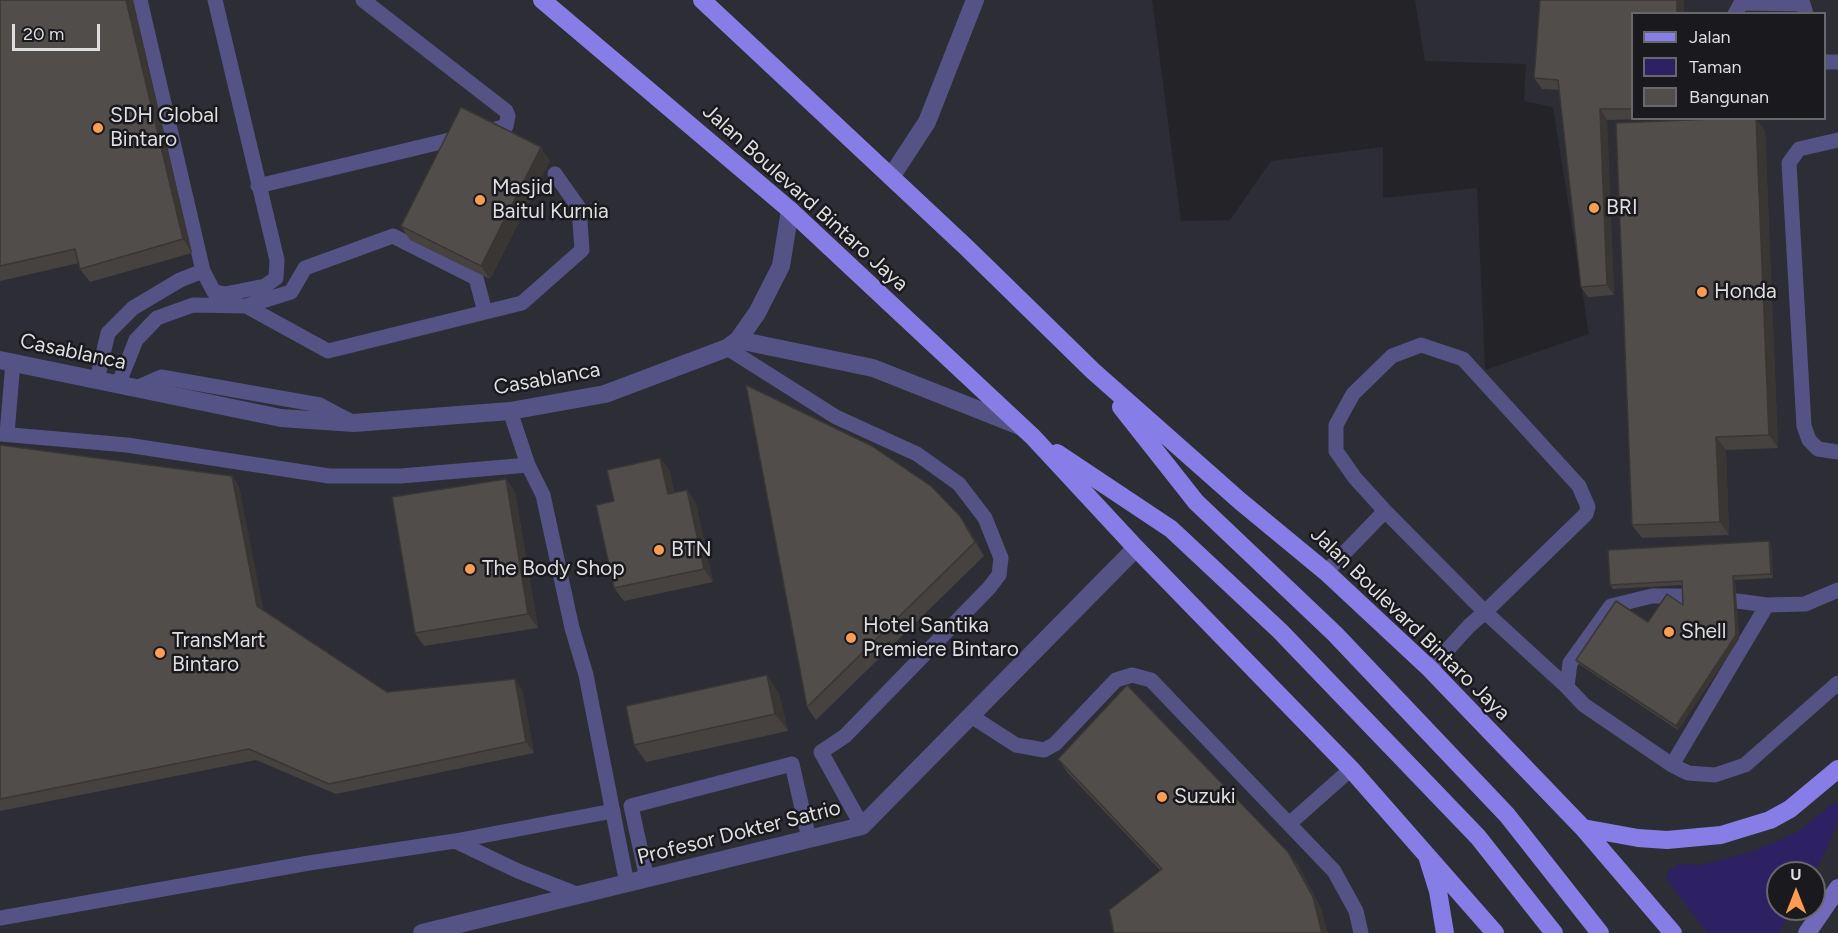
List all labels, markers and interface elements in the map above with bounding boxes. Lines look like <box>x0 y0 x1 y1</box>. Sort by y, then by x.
scale bar <box>15 12 104 50</box>
legend <box>1631 12 1826 120</box>
text: 20 m <box>23 23 64 45</box>
text: Jalan <box>1689 26 1731 48</box>
text: Taman <box>1689 56 1742 78</box>
text: Bangunan <box>1689 86 1769 108</box>
street label: Jalan Boulevard Bintaro Jaya <box>697 99 913 297</box>
place label: SDH Global Bintaro <box>110 103 219 153</box>
marker: SDH Global Bintaro <box>91 121 105 135</box>
place label: Masjid Baitul Kurnia <box>492 175 609 225</box>
marker: Masjid Baitul Kurnia <box>473 193 487 207</box>
place label: BRI <box>1606 195 1638 221</box>
marker: BRI <box>1587 201 1601 215</box>
place label: Honda <box>1714 279 1777 305</box>
marker: Honda <box>1695 285 1709 299</box>
street label: Casablanca <box>18 328 128 376</box>
street label: Casablanca <box>492 357 602 401</box>
street label: Jalan Boulevard Bintaro Jaya <box>1305 522 1515 726</box>
place label: BTN <box>671 537 712 563</box>
marker: BTN <box>652 543 666 557</box>
place label: The Body Shop <box>482 556 625 582</box>
marker: The Body Shop <box>463 562 477 576</box>
place label: Hotel Santika Premiere Bintaro <box>863 613 1019 663</box>
place label: Shell <box>1681 619 1726 645</box>
marker: Shell <box>1662 625 1676 639</box>
place label: TransMart Bintaro <box>172 628 265 678</box>
marker: Hotel Santika Premiere Bintaro <box>844 631 858 645</box>
marker: TransMart Bintaro <box>153 646 167 660</box>
place label: Suzuki <box>1174 784 1236 810</box>
marker: Suzuki <box>1155 790 1169 804</box>
street label: Profesor Dokter Satrio <box>635 796 843 870</box>
north arrow <box>1766 861 1826 921</box>
text: U <box>1790 865 1802 884</box>

